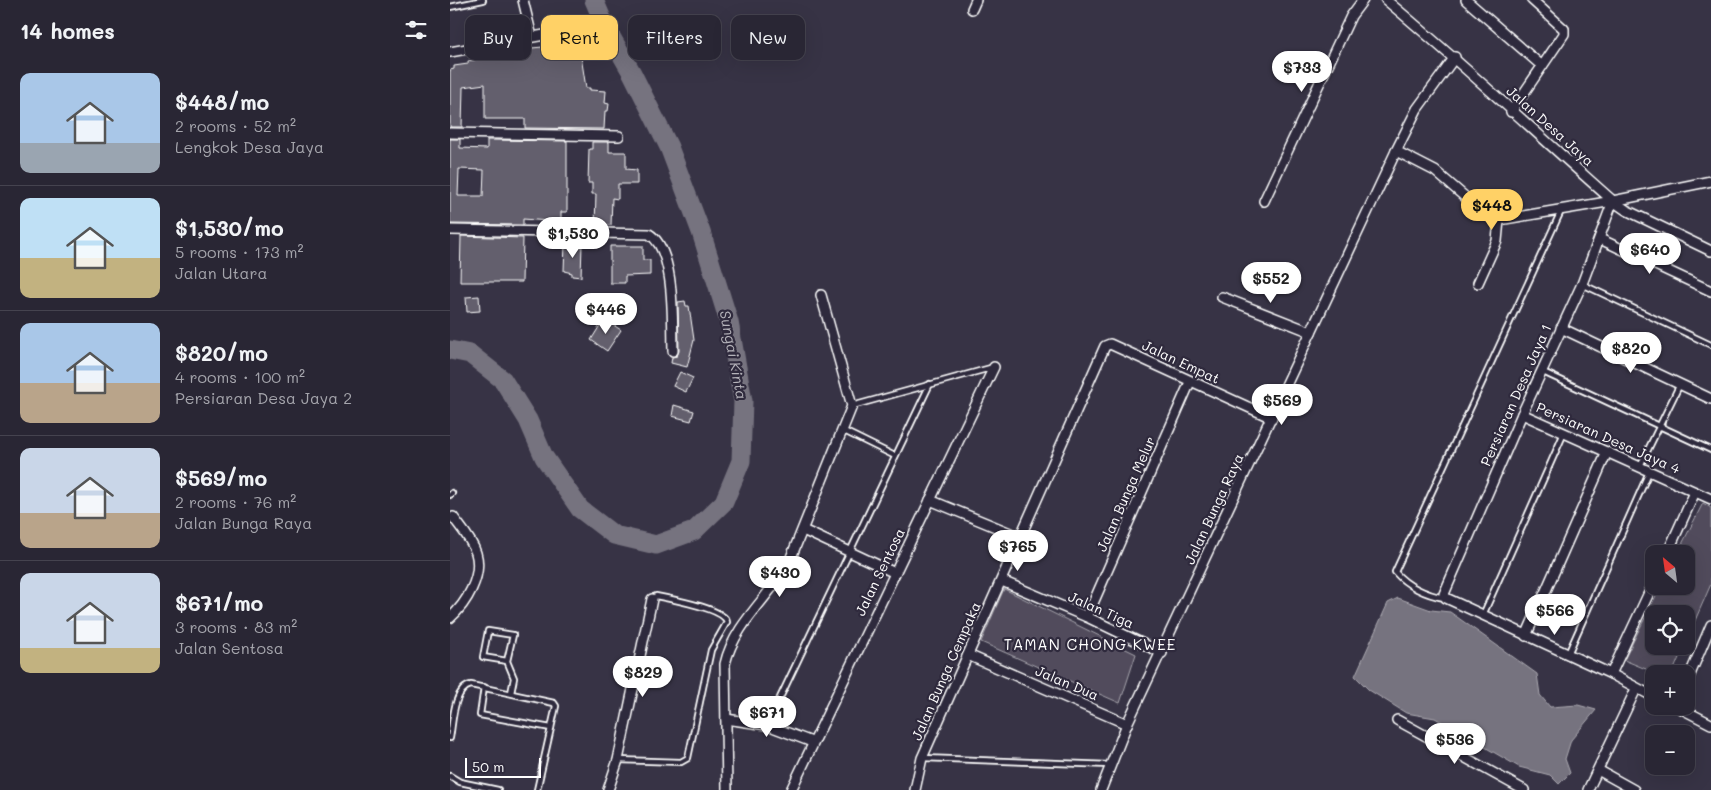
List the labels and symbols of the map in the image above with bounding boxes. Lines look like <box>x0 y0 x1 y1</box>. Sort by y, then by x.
pin: $733 <box>1272 51 1332 93</box>
street label: Jalan Desa Jaya <box>1503 81 1598 170</box>
pin: $448 <box>1462 188 1522 231</box>
pin: $1,530 <box>532 216 614 259</box>
pin: $640 <box>1620 232 1680 275</box>
pin: $552 <box>1241 262 1301 304</box>
pin: $446 <box>576 292 636 335</box>
water label: Sungai Kinta <box>716 309 752 401</box>
street label: Persiaran Desa Jaya 1 <box>1476 321 1555 469</box>
pin: $820 <box>1601 332 1661 374</box>
street label: Jalan Empat <box>1139 335 1223 388</box>
pin: $569 <box>1252 384 1312 426</box>
street label: Persiaran Desa Jaya 4 <box>1533 397 1684 478</box>
street label: Jalan Bunga Melur <box>1092 433 1160 554</box>
street label: Jalan Bunga Raya <box>1180 450 1248 567</box>
street label: Jalan Sentosa <box>850 525 909 619</box>
pin: $765 <box>988 530 1048 572</box>
north arrow <box>1645 545 1695 595</box>
pin: $430 <box>750 556 810 598</box>
street label: Jalan Tiga <box>1065 587 1137 632</box>
pin: $566 <box>1525 594 1585 636</box>
street label: Jalan Bunga Cempaka <box>906 599 985 743</box>
district label: TAMAN CHONG KWEE <box>1004 634 1176 654</box>
pin: $829 <box>613 656 673 698</box>
street label: Jalan Dua <box>1033 661 1102 704</box>
pin: $671 <box>737 696 797 738</box>
pin: $536 <box>1425 722 1485 765</box>
scale bar <box>465 755 541 778</box>

